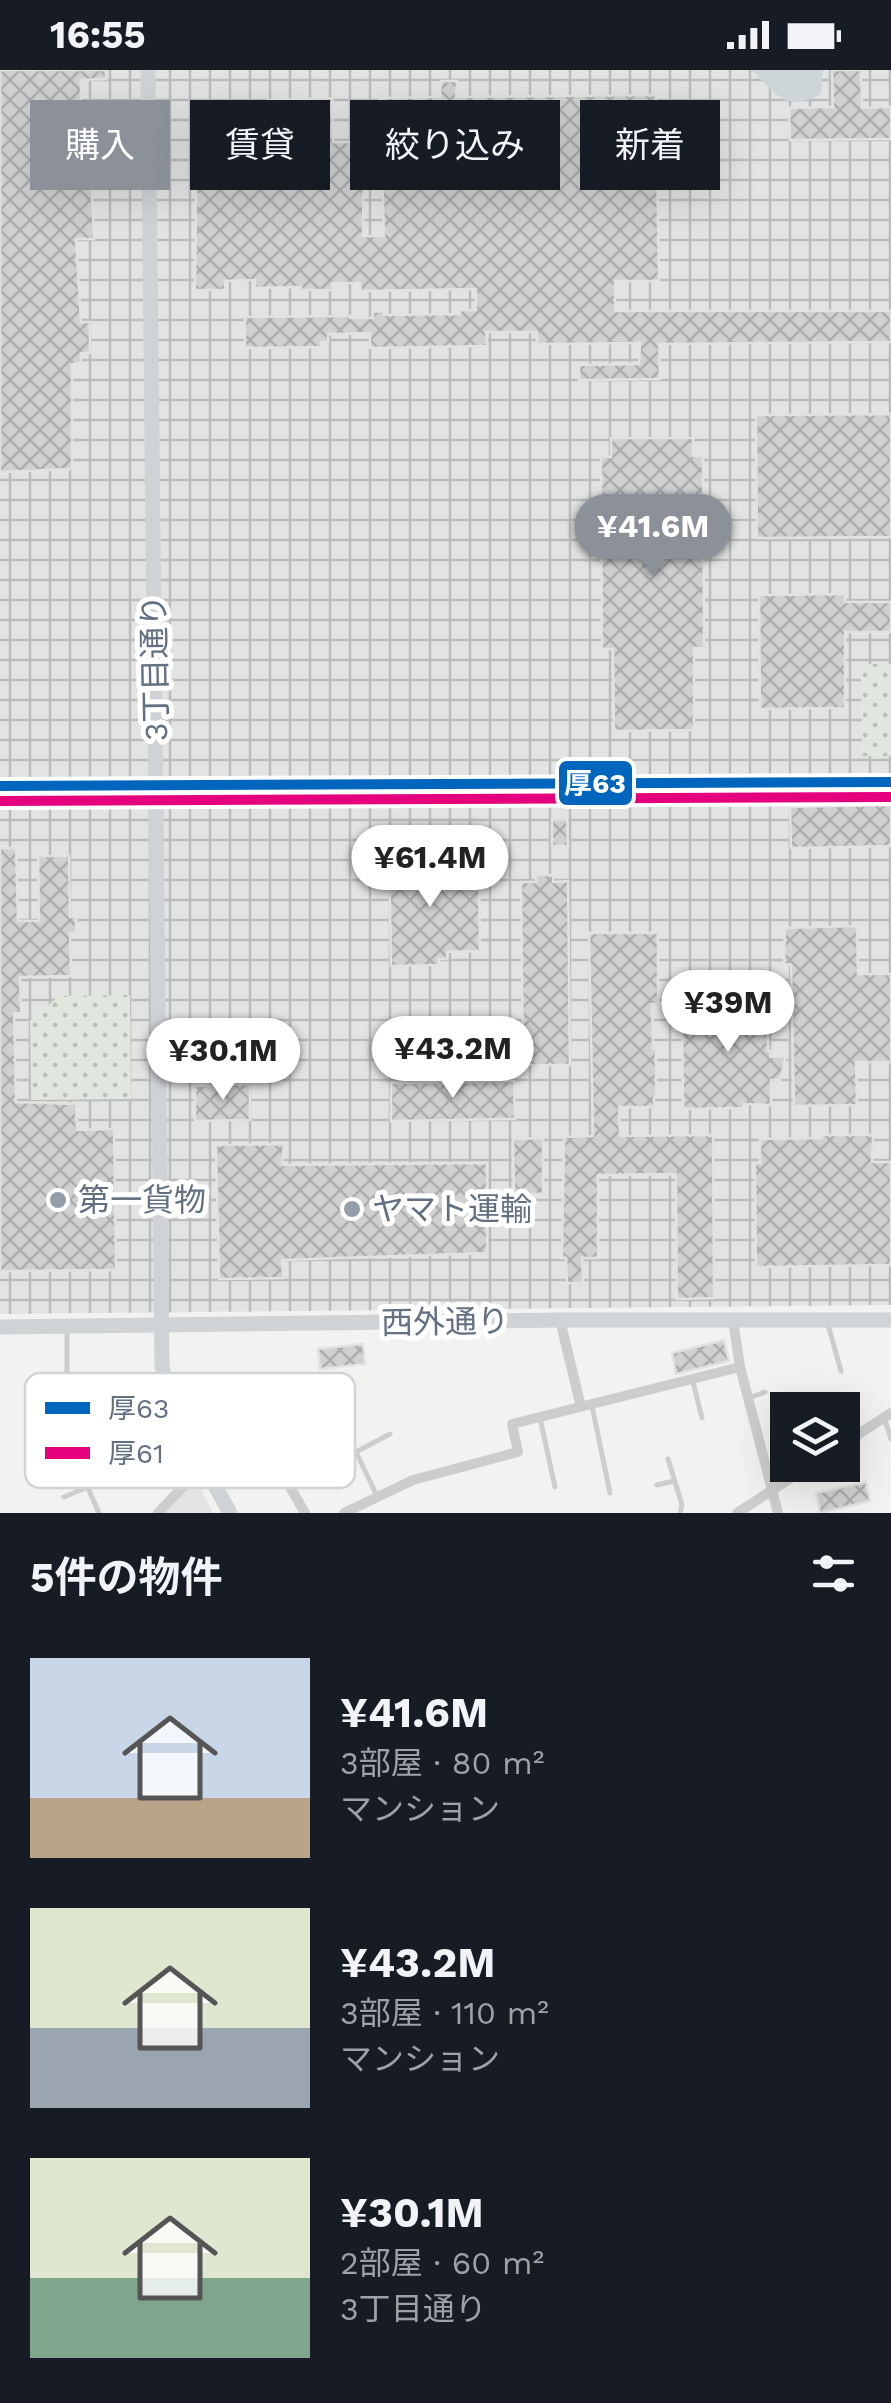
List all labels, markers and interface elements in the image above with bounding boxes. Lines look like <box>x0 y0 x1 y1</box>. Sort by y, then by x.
text: 16:55 <box>50 13 146 57</box>
chip: 購入 <box>30 100 170 190</box>
chip: 賃貸 <box>190 100 330 190</box>
chip: 絞り込み <box>350 100 560 190</box>
chip: 新着 <box>580 100 720 190</box>
pin: ¥41.6M <box>572 494 734 579</box>
text: ¥41.6M <box>597 507 709 545</box>
street label: 3丁目通り <box>135 594 175 742</box>
line badge: 厚63 <box>557 759 634 807</box>
text: 厚63 <box>564 767 626 800</box>
pin: ¥61.4M <box>349 825 511 910</box>
text: ¥61.4M <box>373 838 487 876</box>
pin: ¥39M <box>669 970 787 1055</box>
text: ¥39M <box>683 983 773 1021</box>
pin: ¥43.2M <box>372 1016 534 1101</box>
pin: ¥30.1M <box>142 1018 304 1103</box>
text: ¥43.2M <box>394 1029 512 1067</box>
text: ¥30.1M <box>168 1031 278 1069</box>
place label: 第一貨物 <box>78 1181 206 1219</box>
marker: 第一貨物 <box>47 1189 69 1211</box>
place label: ヤマト運輸 <box>372 1190 532 1228</box>
marker: ヤマト運輸 <box>341 1198 363 1220</box>
street label: 西外通り <box>381 1302 509 1342</box>
legend <box>25 1373 355 1488</box>
text: 厚63 <box>108 1392 169 1425</box>
map controls <box>770 1392 860 1482</box>
button: layers <box>770 1392 860 1482</box>
text: 厚61 <box>108 1437 164 1470</box>
icon: filters <box>806 1546 861 1601</box>
text: 5件の物件 <box>30 1553 223 1602</box>
text: ¥41.6M <box>340 1688 488 1737</box>
icon: home <box>110 1698 230 1818</box>
text: 3部屋 · 80 m² <box>340 1744 544 1782</box>
text: マンション <box>340 1790 500 1828</box>
text: ¥43.2M <box>340 1938 495 1987</box>
icon: home <box>110 1948 230 2068</box>
text: 3部屋 · 110 m² <box>340 1994 549 2032</box>
text: マンション <box>340 2040 500 2078</box>
text: ¥30.1M <box>340 2188 484 2237</box>
icon: home <box>110 2198 230 2318</box>
text: 2部屋 · 60 m² <box>340 2244 544 2282</box>
text: 3丁目通り <box>340 2290 487 2328</box>

